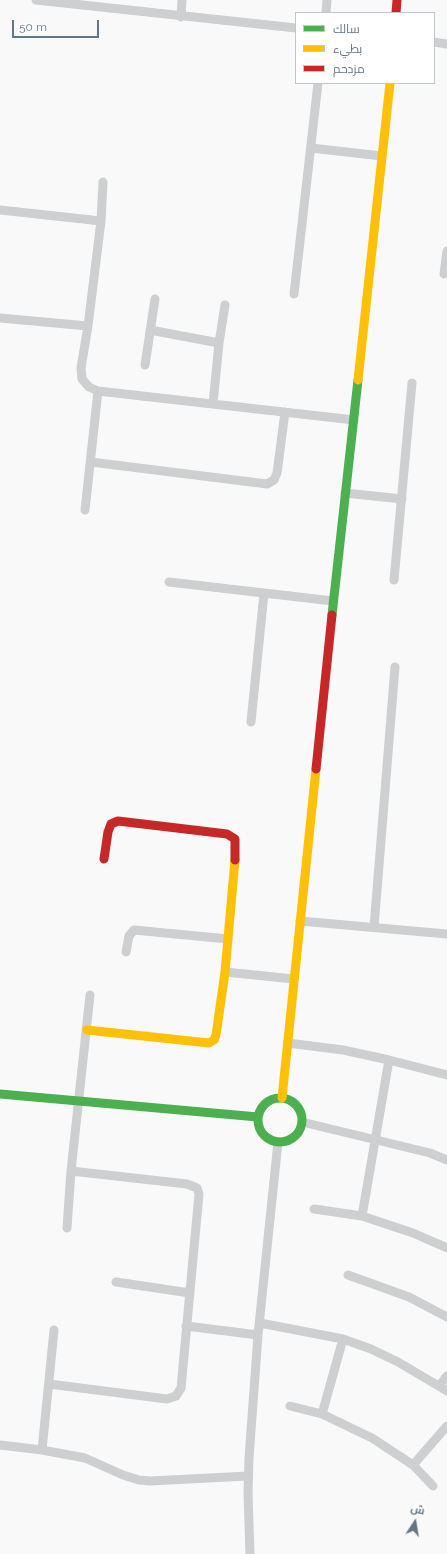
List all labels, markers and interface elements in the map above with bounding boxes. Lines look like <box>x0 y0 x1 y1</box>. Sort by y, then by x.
scale bar <box>14 12 101 38</box>
legend <box>295 12 435 84</box>
text: 50 m <box>19 20 47 34</box>
text: سالك <box>333 22 360 36</box>
text: بطيء <box>333 42 362 56</box>
text: مزدحم <box>333 62 365 76</box>
north arrow <box>395 1502 435 1542</box>
text: ش <box>409 1502 426 1518</box>

